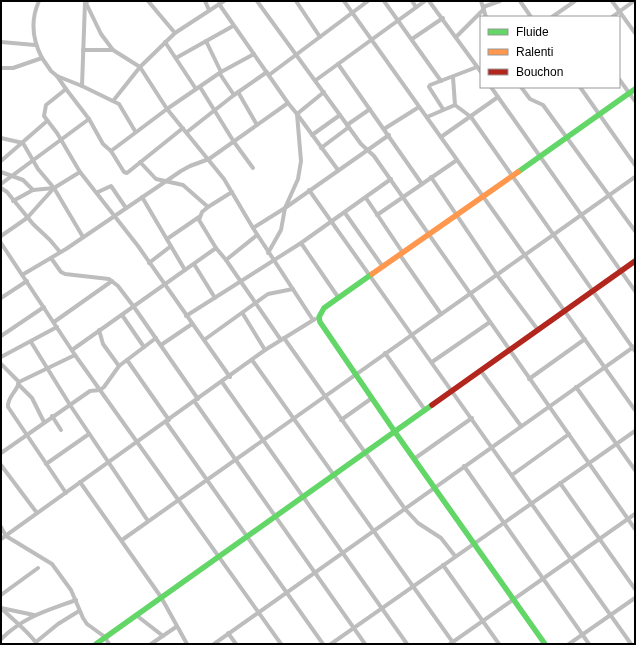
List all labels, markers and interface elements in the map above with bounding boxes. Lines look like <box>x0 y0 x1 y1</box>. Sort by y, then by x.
legend <box>480 16 620 88</box>
text: Fluide <box>516 25 549 39</box>
text: Ralenti <box>516 45 553 59</box>
text: Bouchon <box>516 65 563 79</box>

